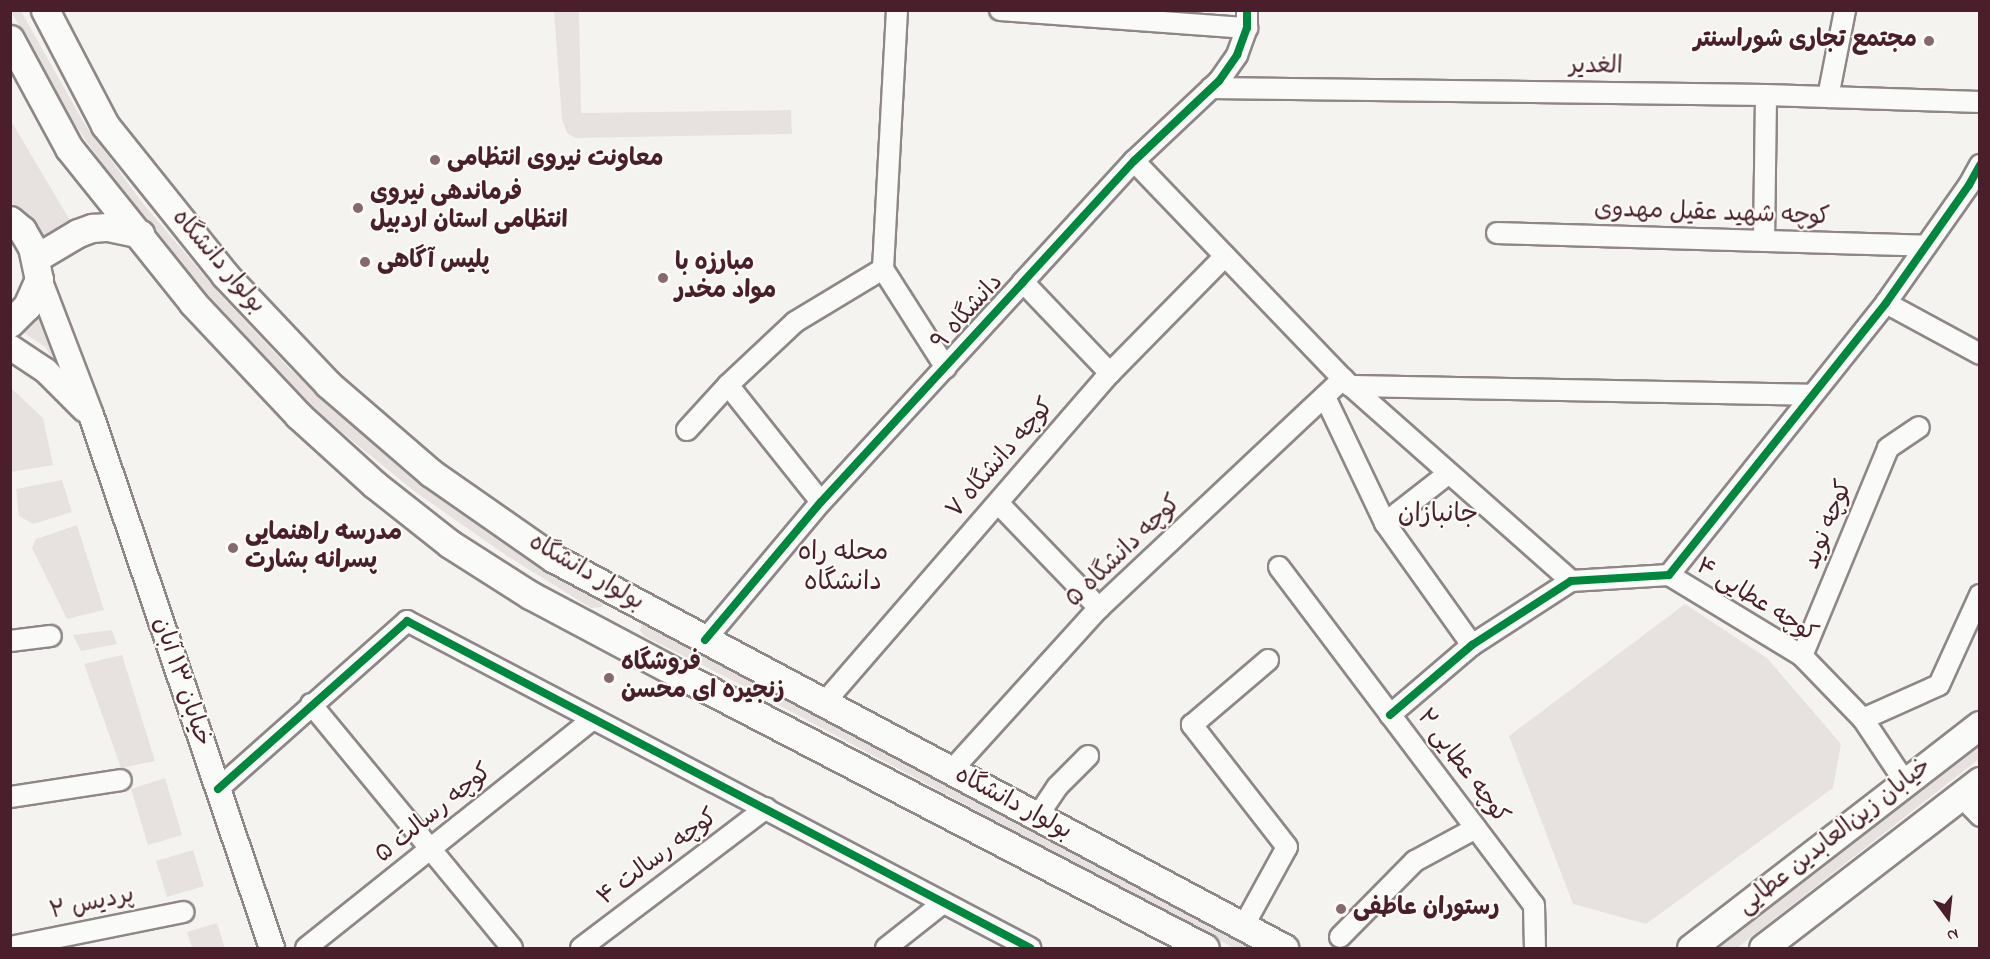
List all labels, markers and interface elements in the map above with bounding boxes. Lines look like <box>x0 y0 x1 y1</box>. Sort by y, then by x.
place label: مجتمع تجاری شوراسنتر <box>1694 27 1917 55</box>
marker: مجتمع تجاری شوراسنتر <box>1922 34 1936 48</box>
street label: الغدیر <box>1569 52 1623 82</box>
place label: معاونت نیروی انتظامی <box>447 146 664 174</box>
marker: معاونت نیروی انتظامی <box>428 153 442 167</box>
place label: فرماندهی نیروی انتظامی استان اردبیل <box>370 180 568 236</box>
street label: کوچه شهید عقیل مهدوی <box>1594 195 1830 233</box>
marker: فرماندهی نیروی انتظامی استان اردبیل <box>351 201 365 215</box>
street label: بولوار دانشگاه <box>165 204 271 320</box>
place label: پلیس آگاهی <box>377 248 490 276</box>
place label: مبارزه با مواد مخدر <box>675 250 776 306</box>
marker: پلیس آگاهی <box>358 255 372 269</box>
street label: دانشگاه ۹ <box>926 269 1010 357</box>
marker: مبارزه با مواد مخدر <box>656 271 670 285</box>
street label: کوچه دانشگاه ۷ <box>941 393 1061 525</box>
street label: کوچه نوید <box>1798 476 1860 574</box>
street label: کوچه دانشگاه ۵ <box>1060 490 1188 614</box>
district label: جانبازان <box>1398 500 1478 532</box>
place label: مدرسه راهنمایی پسرانه بشارت <box>245 520 402 576</box>
street label: بولوار دانشگاه <box>523 528 649 618</box>
district label: محله راه دانشگاه <box>798 538 888 600</box>
marker: مدرسه راهنمایی پسرانه بشارت <box>226 541 240 555</box>
street label: کوچه عطایی ۴ <box>1690 552 1822 650</box>
street label: خیابان ۱۳ آبان <box>145 614 217 750</box>
place label: فروشگاه زنجیره ای محسن <box>621 650 784 706</box>
marker: فروشگاه زنجیره ای محسن <box>602 671 616 685</box>
street label: کوچه عطایی ۲ <box>1410 704 1514 830</box>
street label: خیابان زین‌العابدین عطایی <box>1732 752 1938 922</box>
street label: کوچه رسالت ۵ <box>370 758 498 870</box>
street label: بولوار دانشگاه <box>950 761 1076 847</box>
street label: کوچه رسالت ۴ <box>592 803 724 913</box>
street label: پردیس ۲ <box>47 881 137 927</box>
north arrow <box>1918 887 1978 947</box>
place label: رستوران عاطفی <box>1353 895 1499 923</box>
marker: رستوران عاطفی <box>1334 902 1348 916</box>
text: N <box>1944 921 1961 947</box>

